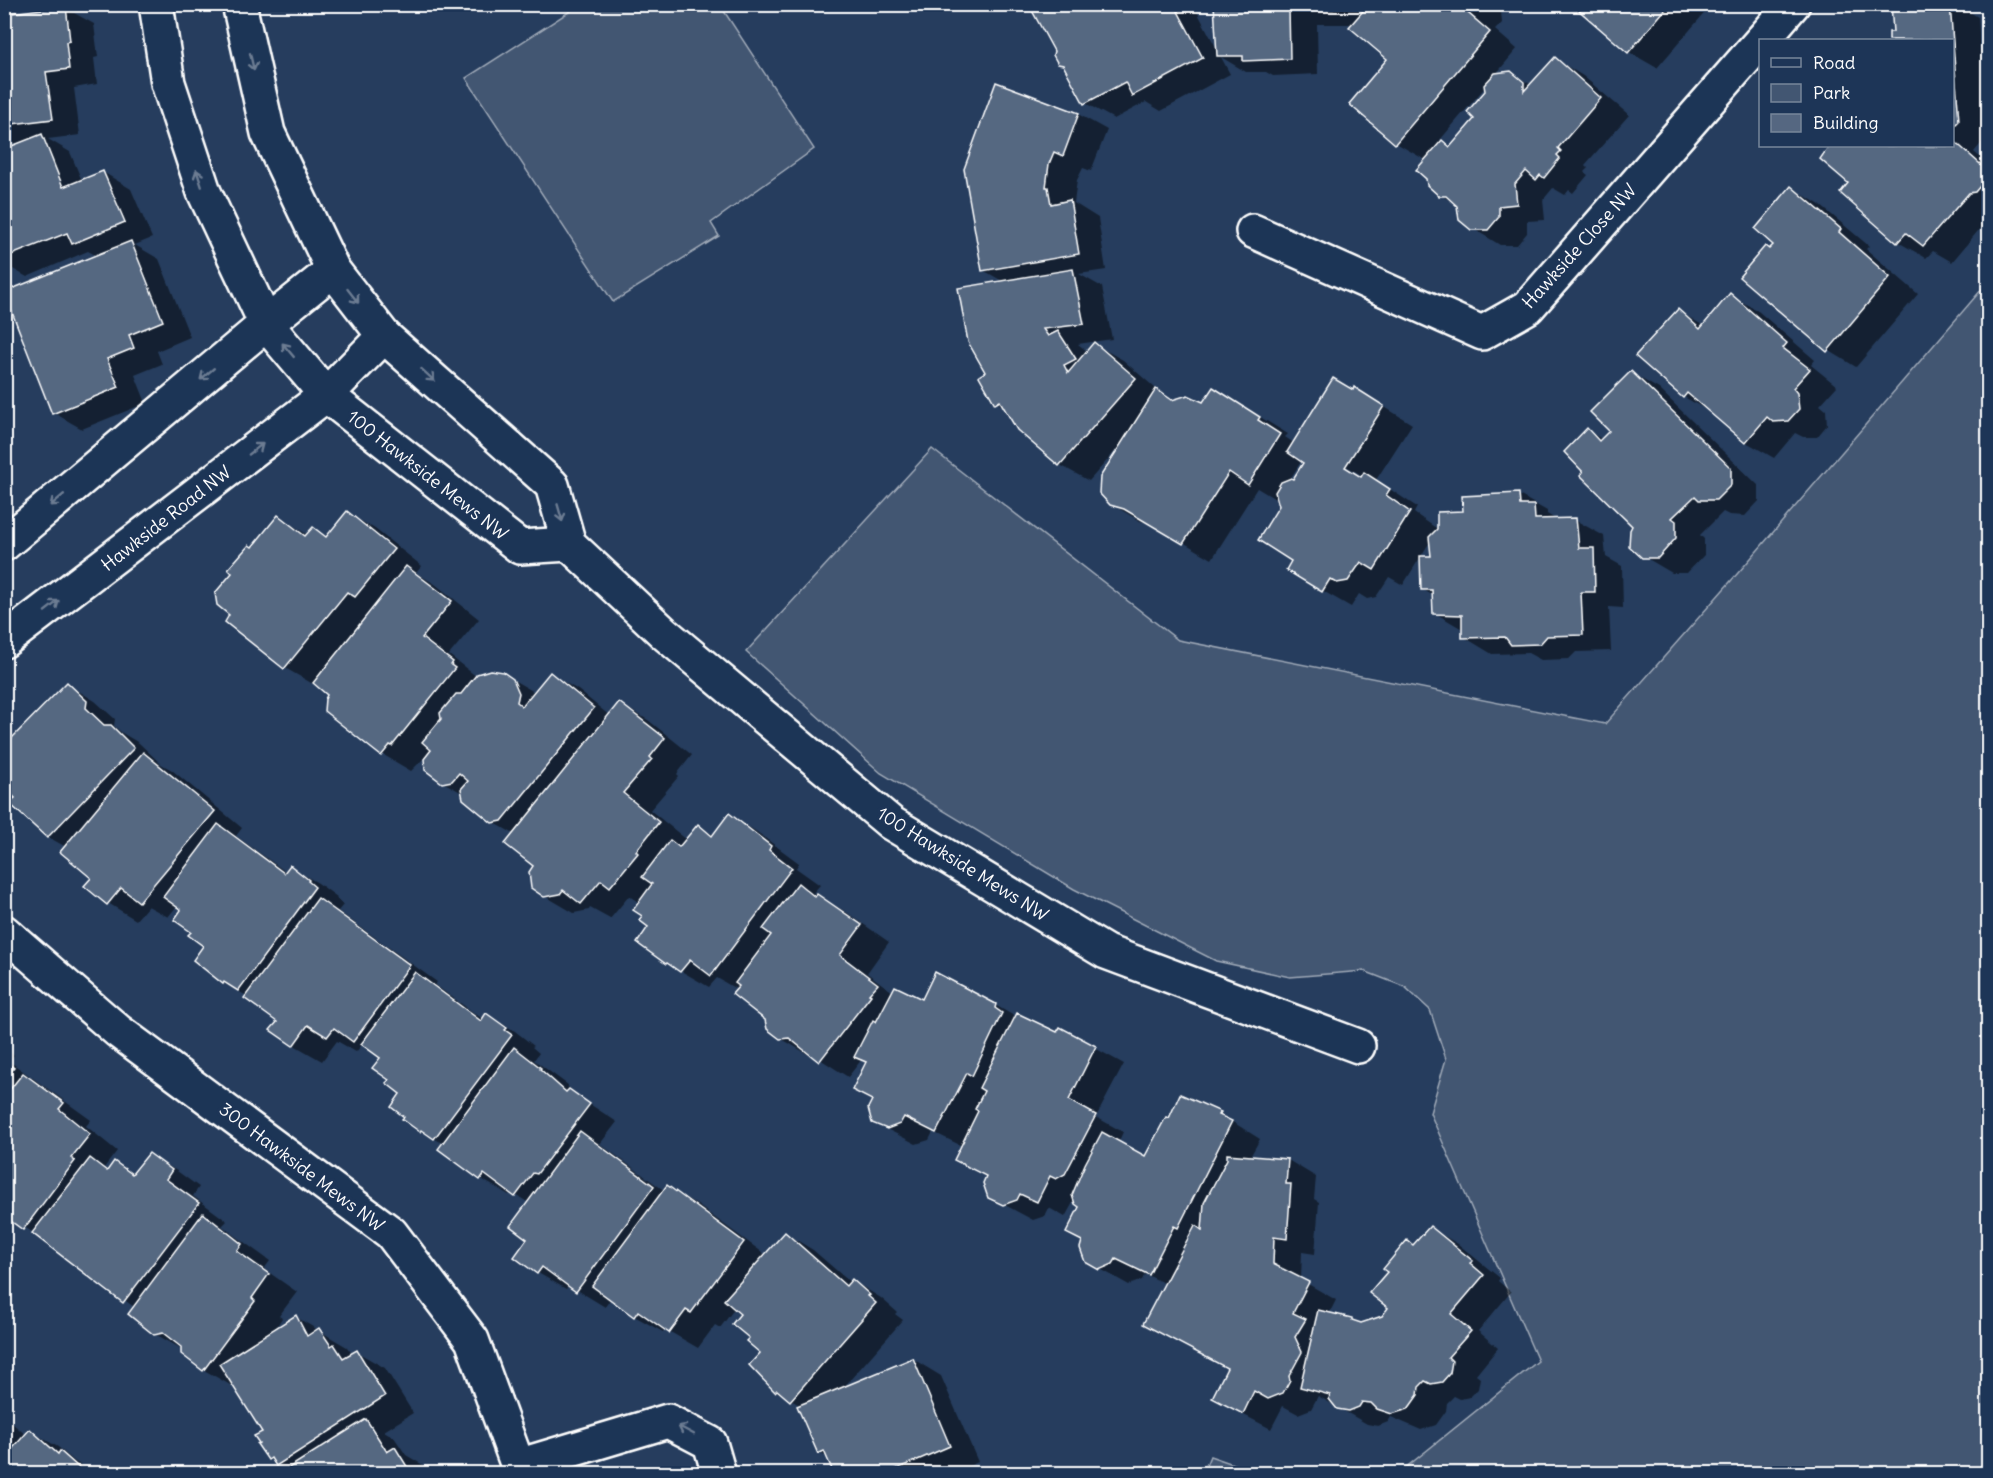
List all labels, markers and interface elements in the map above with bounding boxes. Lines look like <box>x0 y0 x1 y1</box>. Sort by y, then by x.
legend <box>1759 39 1954 147</box>
one-way arrow <box>247 51 258 71</box>
text: Road <box>1813 51 1856 74</box>
text: Park <box>1813 81 1850 104</box>
text: Building <box>1813 111 1878 134</box>
one-way arrow <box>193 169 204 188</box>
street label: Hawkside Close NW <box>1517 179 1641 313</box>
one-way arrow <box>347 288 360 304</box>
one-way arrow <box>282 342 295 358</box>
one-way arrow <box>200 367 215 381</box>
one-way arrow <box>420 368 435 382</box>
street label: 100 Hawkside Mews NW <box>343 405 513 545</box>
one-way arrow <box>248 442 264 455</box>
street label: Hawkside Road NW <box>96 460 236 576</box>
one-way arrow <box>50 493 66 506</box>
one-way arrow <box>555 503 566 522</box>
one-way arrow <box>43 600 59 613</box>
street label: 100 Hawkside Mews NW <box>873 802 1053 926</box>
street label: 300 Hawkside Mews NW <box>215 1097 389 1237</box>
one-way arrow <box>678 1424 696 1436</box>

